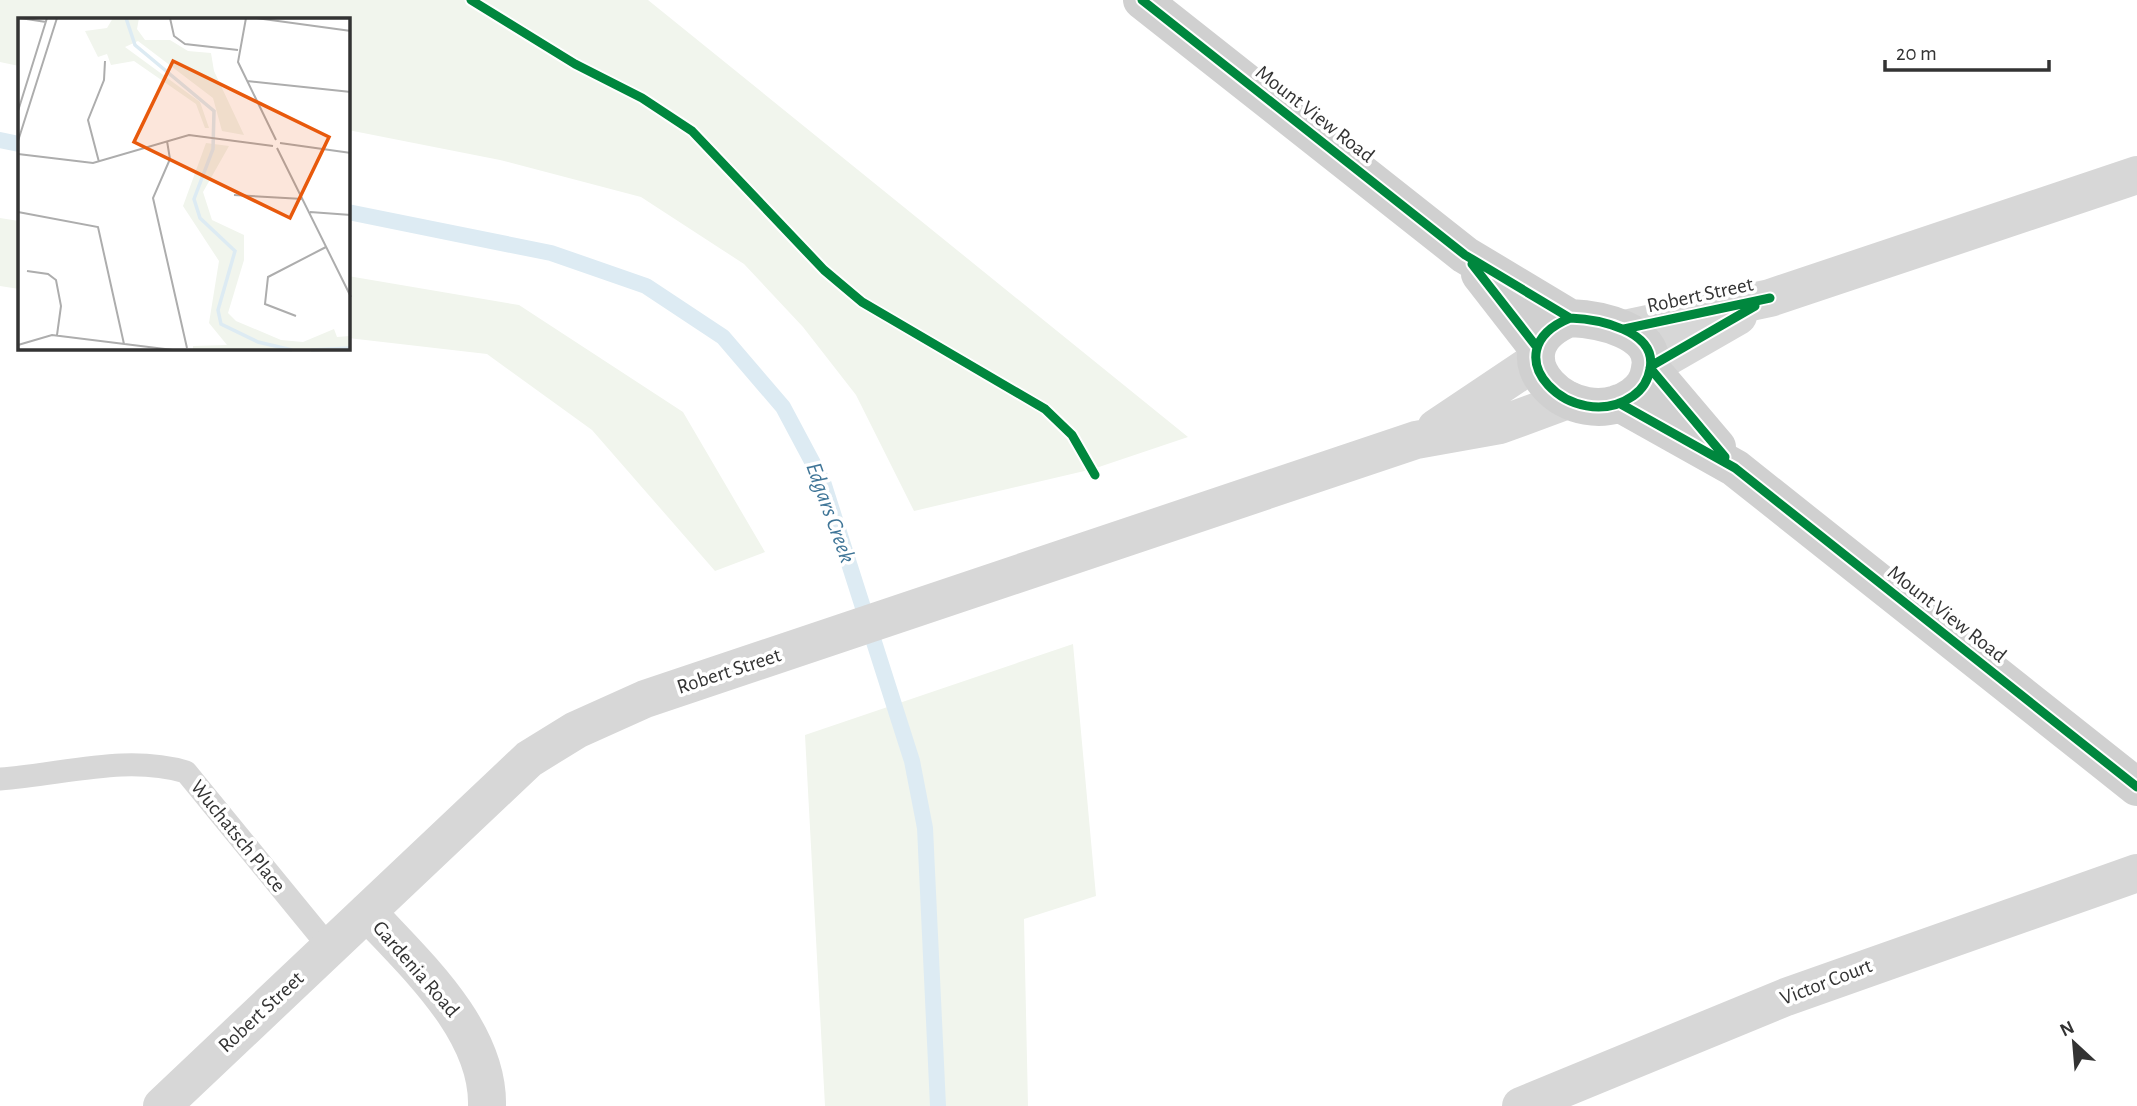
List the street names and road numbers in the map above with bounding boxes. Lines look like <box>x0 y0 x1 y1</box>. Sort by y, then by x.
street label: Mount View Road <box>1252 61 1378 167</box>
street label: Robert Street <box>1645 273 1755 317</box>
street label: Mount View Road <box>1884 561 2010 667</box>
street label: Robert Street <box>674 644 784 698</box>
street label: Wuchatsch Place <box>187 776 289 896</box>
street label: Gardenia Road <box>369 917 463 1021</box>
street label: Victor Court <box>1777 955 1875 1009</box>
street label: Robert Street <box>214 967 308 1057</box>

